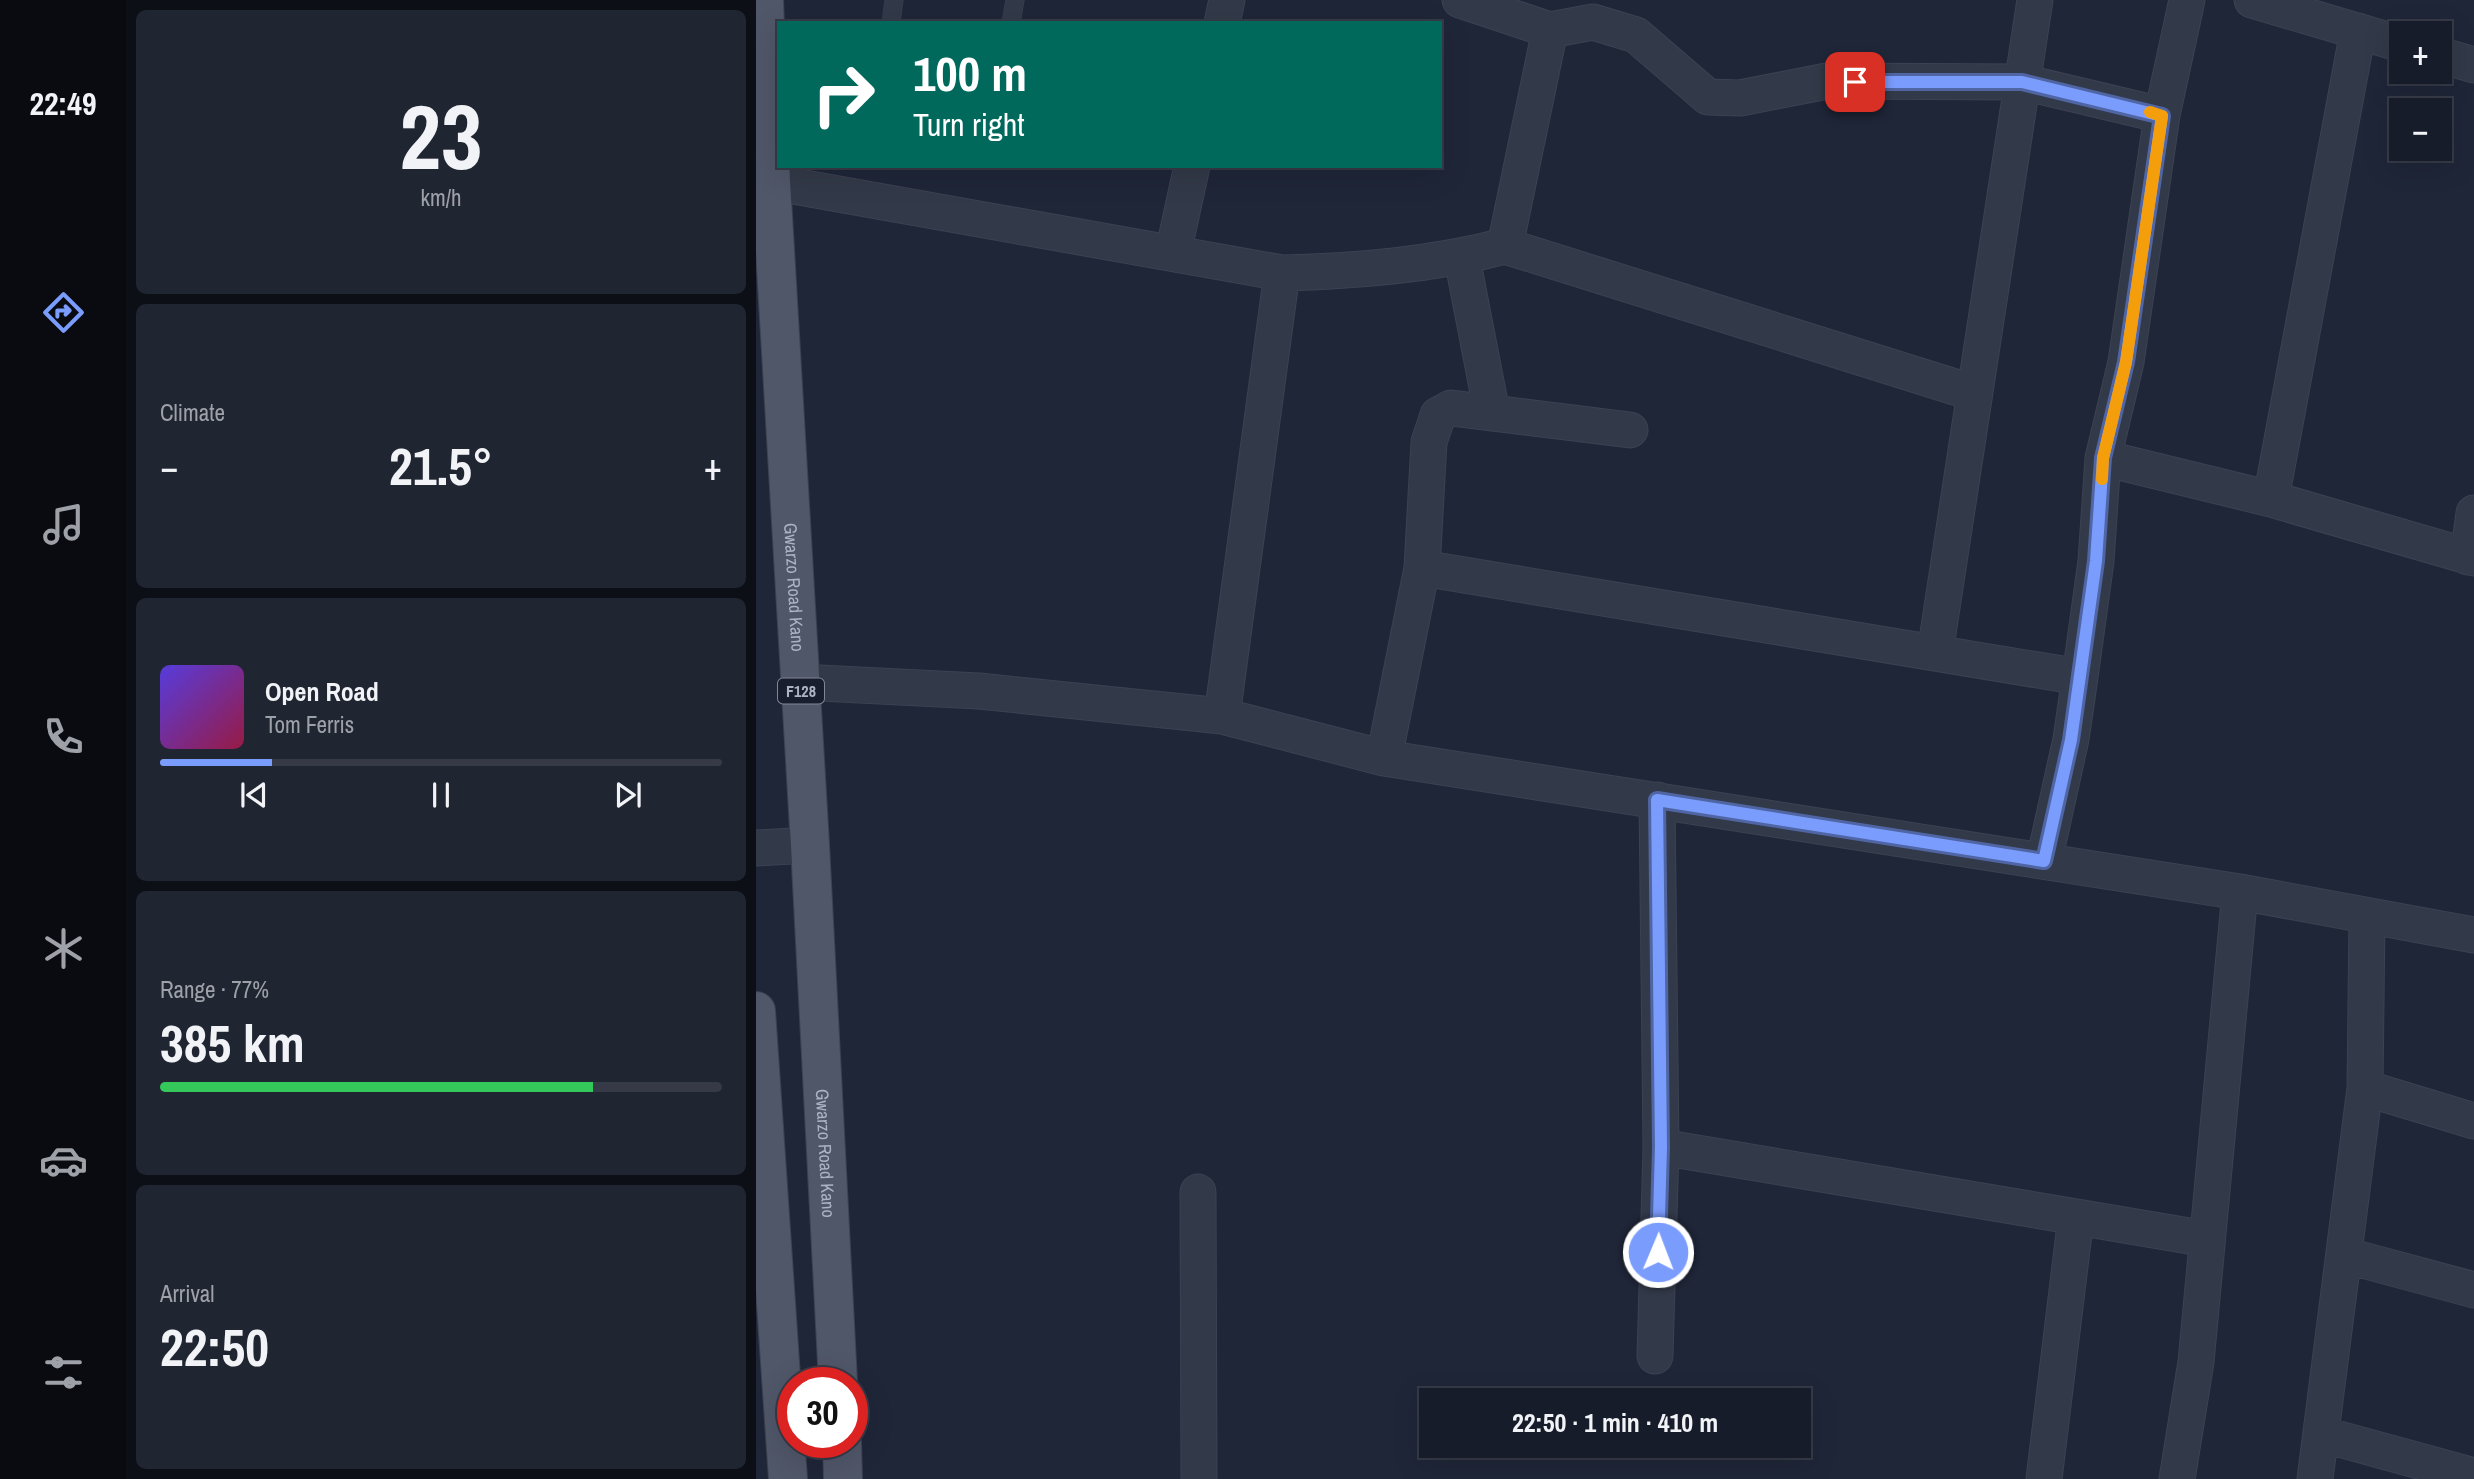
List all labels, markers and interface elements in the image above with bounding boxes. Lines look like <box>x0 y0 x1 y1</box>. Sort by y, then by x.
map controls <box>2389 21 2452 161</box>
button: + <box>2389 21 2452 84</box>
text: 100 m <box>913 40 1027 106</box>
icon: right <box>798 49 889 140</box>
pin <box>1825 52 1885 112</box>
icon: arrive <box>1836 63 1874 101</box>
text: 23 <box>400 75 483 197</box>
text: 22:49 <box>29 82 97 125</box>
button: − <box>2389 98 2452 161</box>
text: Turn right <box>913 103 1025 146</box>
text: km/h <box>421 182 461 213</box>
icon: directions <box>39 288 88 337</box>
text: Climate <box>160 397 225 428</box>
text: 21.5° <box>389 431 493 501</box>
text: − <box>160 441 178 492</box>
text: + <box>704 441 722 492</box>
icon: music <box>39 500 88 549</box>
street label: Gwarzo Road Kano <box>779 522 811 652</box>
text: Open Road <box>265 674 379 709</box>
road number: F128 <box>778 678 824 704</box>
text: Tom Ferris <box>265 709 354 740</box>
icon: phone <box>39 712 88 761</box>
icon: previous <box>235 776 273 814</box>
icon: pause <box>422 776 460 814</box>
icon: next <box>609 776 647 814</box>
icon: climate <box>39 924 88 973</box>
text: Range · 77% <box>160 974 269 1005</box>
text: 385 km <box>160 1008 305 1078</box>
street label: Gwarzo Road Kano <box>810 1088 842 1218</box>
icon: car <box>39 1136 88 1185</box>
position arrow <box>1621 1215 1695 1289</box>
text: Arrival <box>160 1278 215 1309</box>
text: 22:50 <box>160 1312 269 1382</box>
icon: filters <box>39 1348 88 1397</box>
speed limit sign: 30 <box>777 1367 868 1458</box>
text: 22:50 · 1 min · 410 m <box>1512 1405 1718 1440</box>

